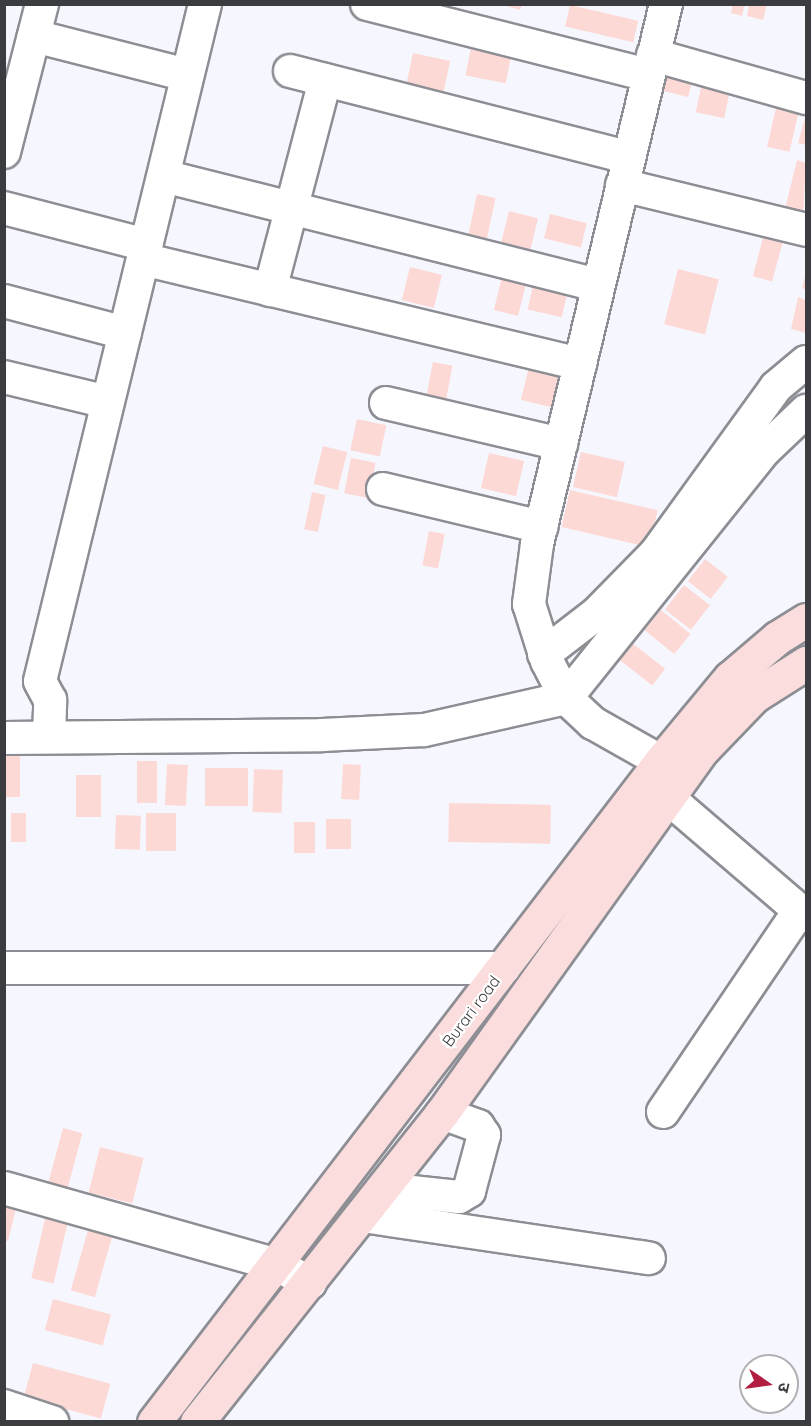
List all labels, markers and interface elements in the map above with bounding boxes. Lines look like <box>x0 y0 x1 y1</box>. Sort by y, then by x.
street label: Burari road <box>438 972 504 1050</box>
north arrow <box>739 1354 799 1414</box>
text: उ <box>774 1381 795 1394</box>

